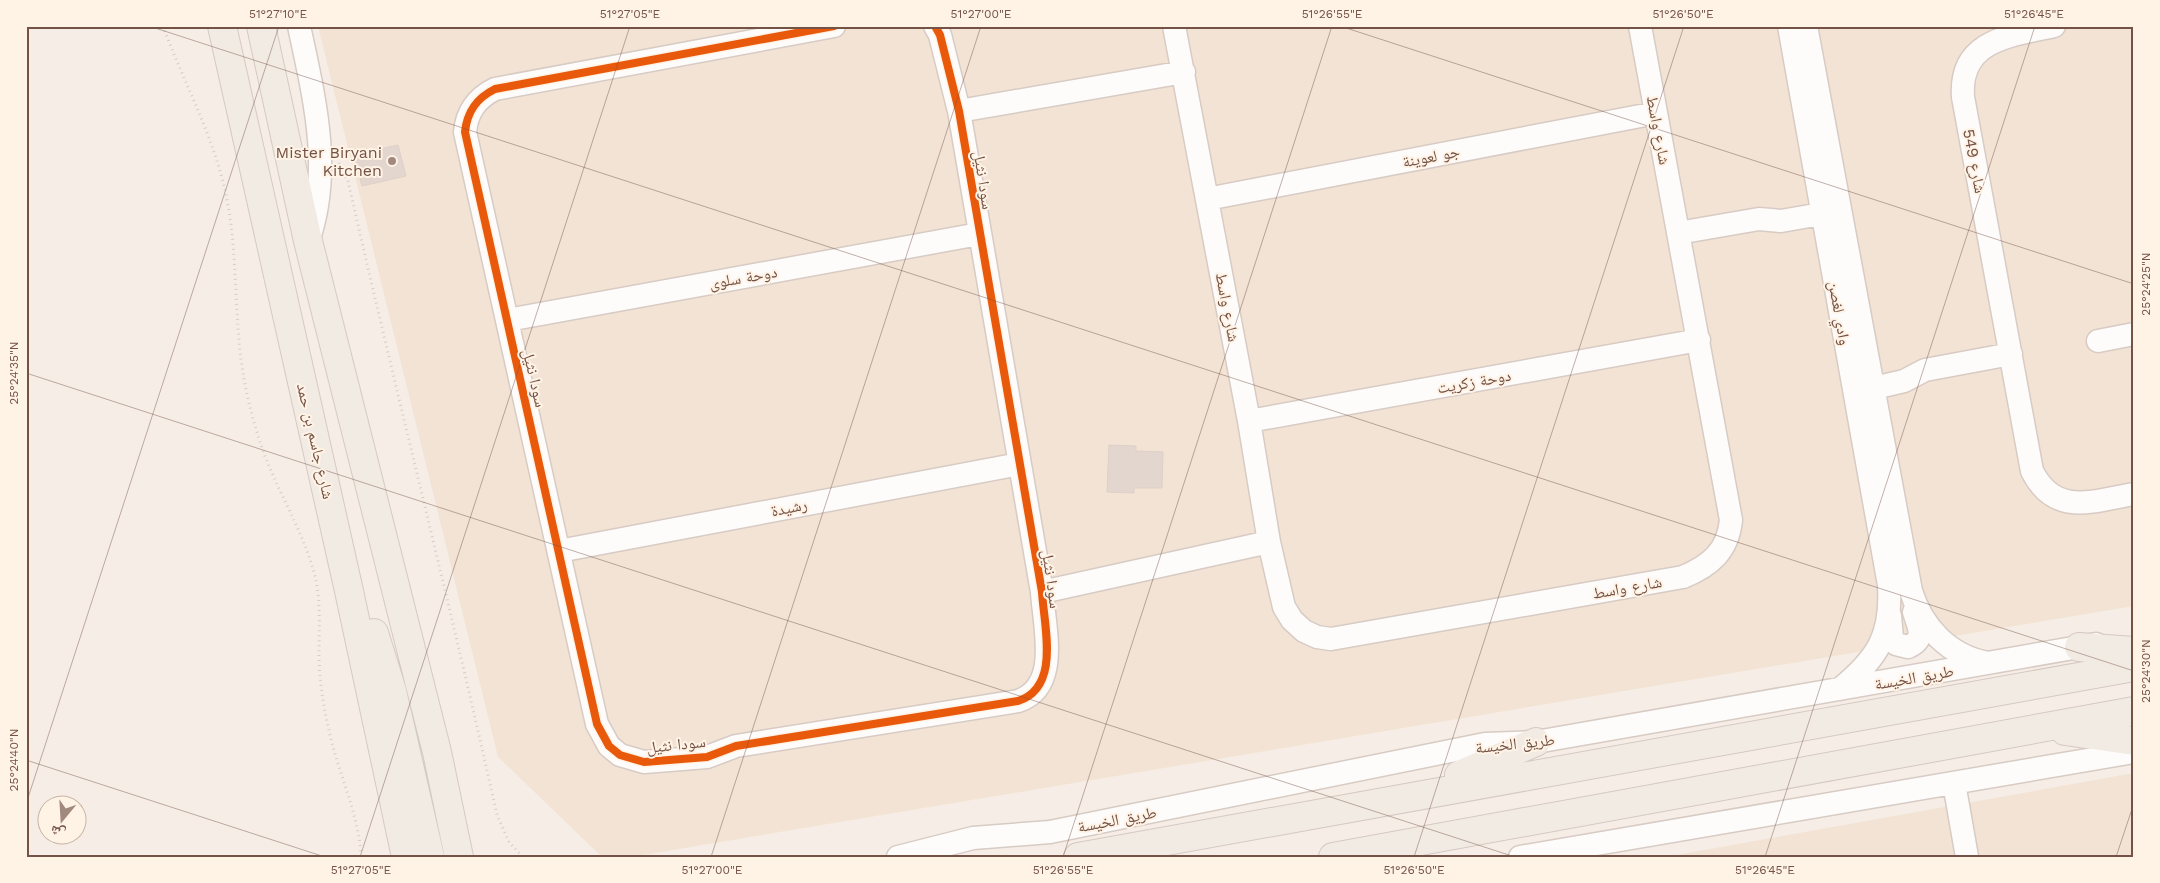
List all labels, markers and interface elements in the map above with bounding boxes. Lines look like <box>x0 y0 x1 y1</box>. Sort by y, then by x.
text: 51°27'10"E <box>249 7 307 21</box>
text: 51°27'05"E <box>600 7 661 21</box>
text: 51°27'00"E <box>951 7 1012 21</box>
text: 51°26'55"E <box>1302 7 1363 21</box>
text: 51°26'50"E <box>1652 7 1714 21</box>
text: 51°26'45"E <box>2004 7 2064 21</box>
street label: شارع واسط <box>1642 94 1675 167</box>
street label: شارع 549 <box>1958 127 1990 195</box>
street label: جو لعوينة <box>1401 142 1461 171</box>
place label: Mister Biryani Kitchen <box>276 143 382 180</box>
street label: سودا نثيل <box>968 149 998 211</box>
marker: Mister Biryani Kitchen <box>386 155 398 167</box>
text: 25°24'25"N <box>2139 252 2153 316</box>
street label: دوحة سلوى <box>708 262 779 294</box>
street label: شارع واسط <box>1211 271 1244 344</box>
street label: وادي لغصن <box>1821 279 1855 347</box>
text: 25°24'35"N <box>7 341 21 405</box>
street label: سودا نثيل <box>518 347 550 409</box>
street label: دوحة زكريت <box>1436 366 1513 397</box>
street label: شارع جاسم بن حمد <box>292 381 338 501</box>
street label: رشيدة <box>769 495 809 520</box>
street label: سودا نثيل <box>1037 548 1065 610</box>
street label: شارع واسط <box>1591 572 1663 604</box>
text: 25°24'30"N <box>2139 639 2153 703</box>
street label: طريق الخيسة <box>1873 661 1955 695</box>
text: 25°24'40"N <box>7 728 21 792</box>
street label: طريق الخيسة <box>1474 730 1556 758</box>
street label: سودا نثيل <box>646 732 707 758</box>
north arrow <box>38 796 88 846</box>
street label: طريق الخيسة <box>1076 803 1158 837</box>
text: ش <box>48 821 68 842</box>
text: 51°27'05"E <box>331 863 392 877</box>
text: 51°27'00"E <box>682 863 743 877</box>
text: 51°26'55"E <box>1033 863 1094 877</box>
text: 51°26'50"E <box>1383 863 1445 877</box>
text: 51°26'45"E <box>1735 863 1795 877</box>

